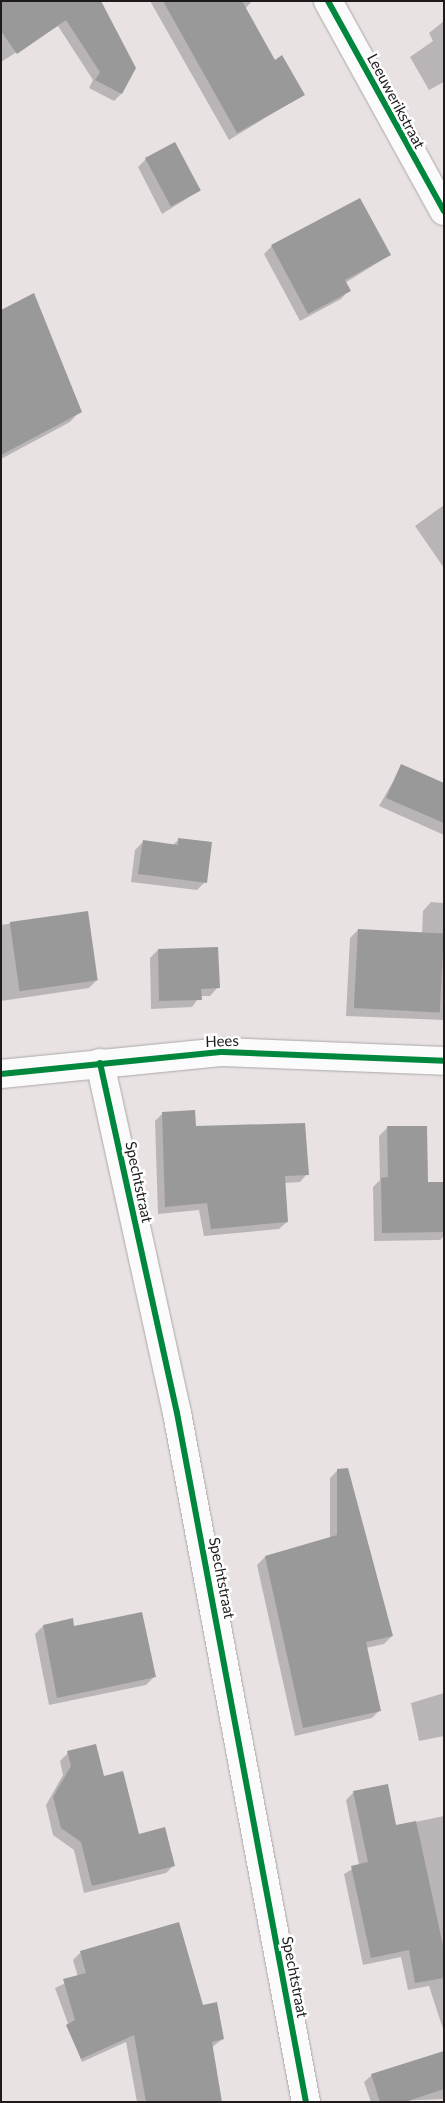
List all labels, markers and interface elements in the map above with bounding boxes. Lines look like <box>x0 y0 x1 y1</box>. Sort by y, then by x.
street label: Leeuwerikstraat <box>363 50 429 152</box>
street label: Hees <box>205 1031 239 1051</box>
street label: Spechtstraat <box>122 1140 156 1224</box>
street label: Spechtstraat <box>205 1536 239 1620</box>
street label: Spechtstraat <box>278 1935 312 2019</box>

